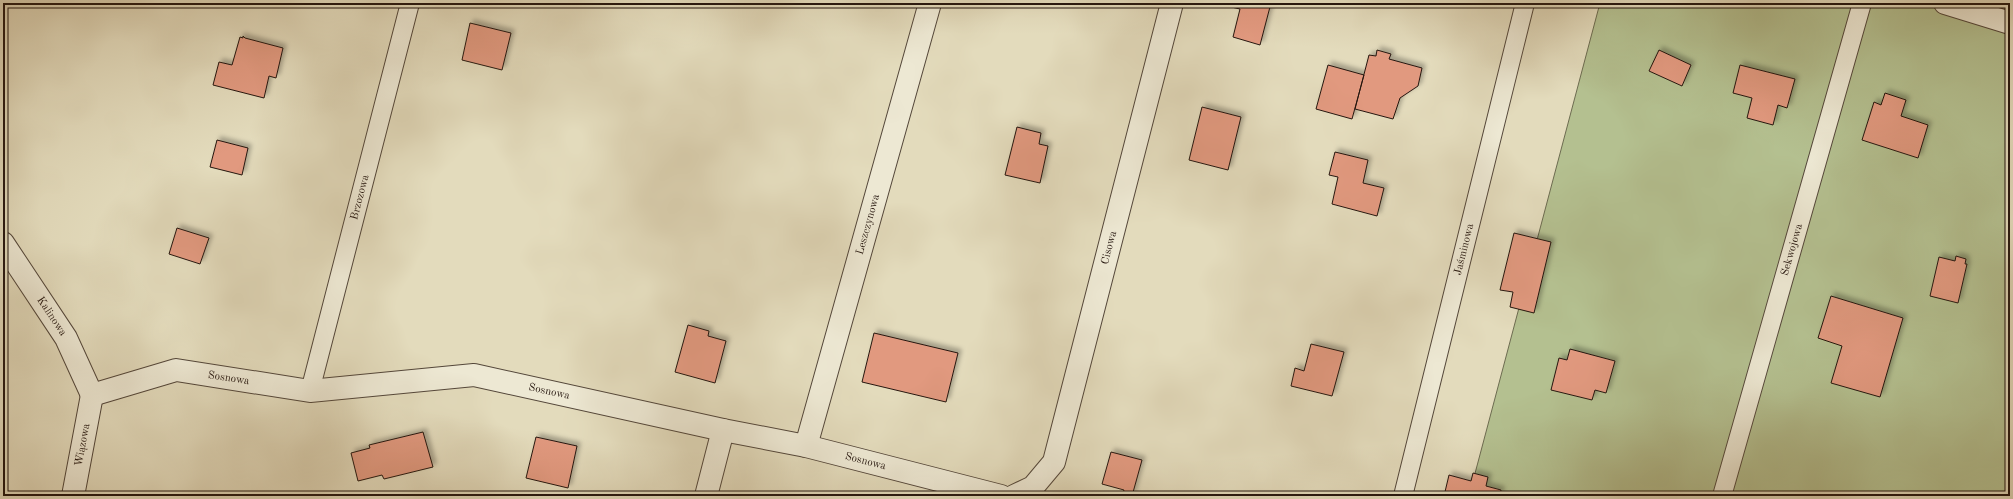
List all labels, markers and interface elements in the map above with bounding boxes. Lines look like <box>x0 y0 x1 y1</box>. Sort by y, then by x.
street label: Brzozowa <box>349 173 371 221</box>
street label: Leszczynowa <box>854 192 882 256</box>
street label: Jaśminowa <box>1452 222 1476 276</box>
street label: Sekwojowa <box>1779 222 1805 277</box>
street label: Cisowa <box>1100 229 1119 266</box>
street label: Kalinowa <box>35 295 69 338</box>
street label: Sosnowa <box>207 370 251 387</box>
street label: Sosnowa <box>527 382 571 402</box>
street label: Wiązowa <box>73 422 92 467</box>
street label: Sosnowa <box>844 451 888 472</box>

